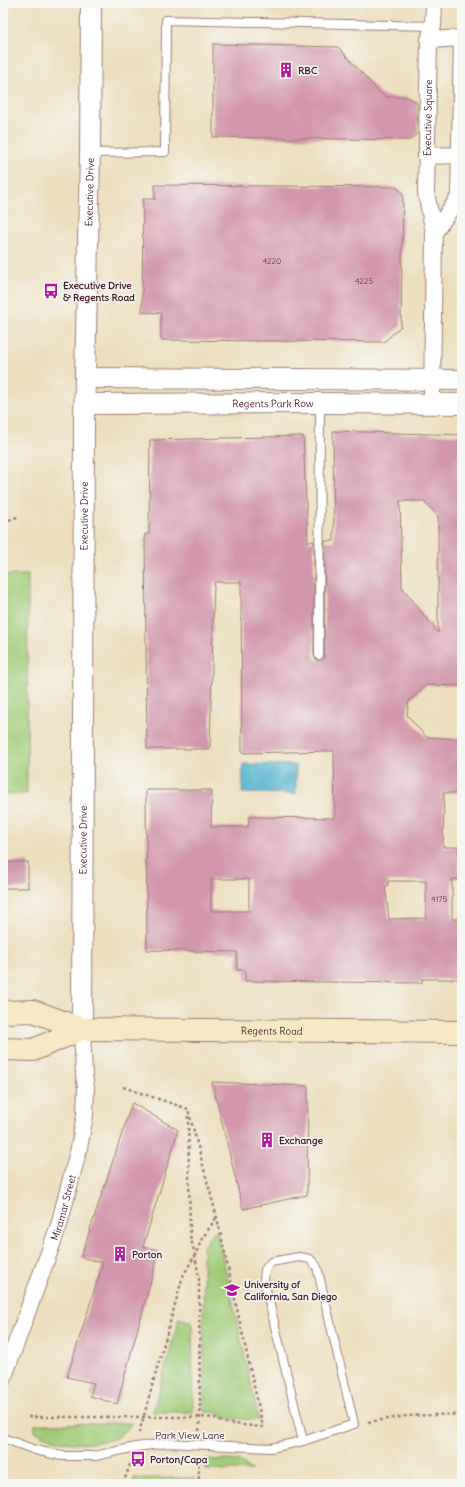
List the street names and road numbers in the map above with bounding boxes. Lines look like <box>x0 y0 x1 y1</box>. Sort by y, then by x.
street label: Executive Square <box>420 79 435 156</box>
street label: Executive Drive <box>82 158 96 227</box>
street label: Regents Park Row <box>232 397 314 410</box>
street label: Executive Drive <box>77 482 90 550</box>
street label: Executive Drive <box>76 806 89 874</box>
street label: Regents Road <box>241 1024 303 1037</box>
street label: Miramar Street <box>48 1172 79 1242</box>
street label: Park View Lane <box>155 1429 225 1442</box>

